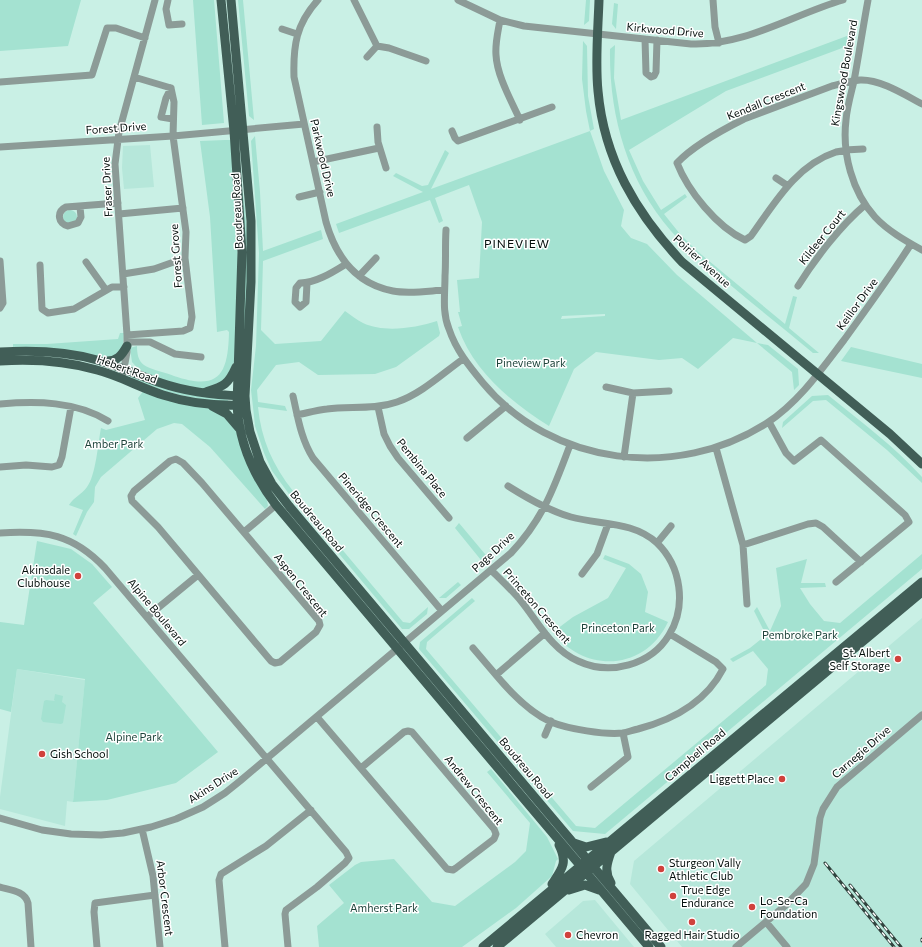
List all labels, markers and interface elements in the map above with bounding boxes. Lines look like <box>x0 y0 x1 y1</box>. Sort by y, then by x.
street label: Kingswood Boulevard <box>828 19 859 127</box>
street label: Kirkwood Drive <box>626 20 704 39</box>
street label: Kendall Crescent <box>725 79 807 122</box>
street label: Parkwood Drive <box>308 118 339 198</box>
street label: Forest Drive <box>85 119 147 136</box>
street label: Fraser Drive <box>98 157 115 217</box>
street label: Boudreau Road <box>228 173 245 249</box>
street label: Kildeer Court <box>796 206 848 267</box>
street label: Forest Grove <box>167 223 184 288</box>
street label: Poirier Avenue <box>671 232 734 290</box>
district label: PINEVIEW <box>484 236 550 250</box>
street label: Keillor Drive <box>833 275 880 332</box>
street label: Hebert Road <box>95 352 159 385</box>
park label: Pineview Park <box>496 356 566 369</box>
street label: Pembina Place <box>395 435 450 500</box>
park label: Amber Park <box>84 437 144 450</box>
street label: Pineridge Crescent <box>336 470 407 550</box>
street label: Boudreau Road <box>288 487 347 554</box>
street label: Page Drive <box>469 529 517 574</box>
street label: Aspen Crescent <box>272 550 331 619</box>
place label: Akinsdale Clubhouse <box>17 563 70 589</box>
street label: Princeton Crescent <box>501 565 574 646</box>
marker: Akinsdale Clubhouse <box>73 571 83 581</box>
street label: Alpine Boulevard <box>125 575 189 648</box>
park label: Princeton Park <box>581 621 655 634</box>
park label: Pembroke Park <box>762 628 838 641</box>
place label: St. Albert Self Storage <box>829 646 890 672</box>
marker: St. Albert Self Storage <box>893 654 903 664</box>
street label: Carnegie Drive <box>829 723 893 780</box>
street label: Campbell Road <box>662 726 728 784</box>
park label: Alpine Park <box>106 730 163 743</box>
street label: Boudreau Road <box>497 734 556 801</box>
place label: Gish School <box>50 747 108 760</box>
marker: Gish School <box>37 749 47 759</box>
street label: Andrew Crescent <box>442 752 507 827</box>
street label: Akins Drive <box>186 764 240 805</box>
place label: Liggett Place <box>710 772 774 785</box>
marker: Liggett Place <box>777 774 787 784</box>
place label: Sturgeon Vally Athletic Club <box>669 856 741 882</box>
street label: Arbor Crescent <box>154 859 177 937</box>
marker: Sturgeon Vally Athletic Club <box>656 864 666 874</box>
place label: True Edge Endurance <box>681 883 734 909</box>
marker: True Edge Endurance <box>668 891 678 901</box>
place label: Lo-Se-Ca Foundation <box>760 894 817 920</box>
park label: Amherst Park <box>350 901 418 914</box>
marker: Lo-Se-Ca Foundation <box>747 902 757 912</box>
marker: Ragged Hair Studio <box>687 917 697 927</box>
place label: Chevron <box>576 928 618 941</box>
place label: Ragged Hair Studio <box>644 928 740 941</box>
marker: Chevron <box>563 930 573 940</box>

